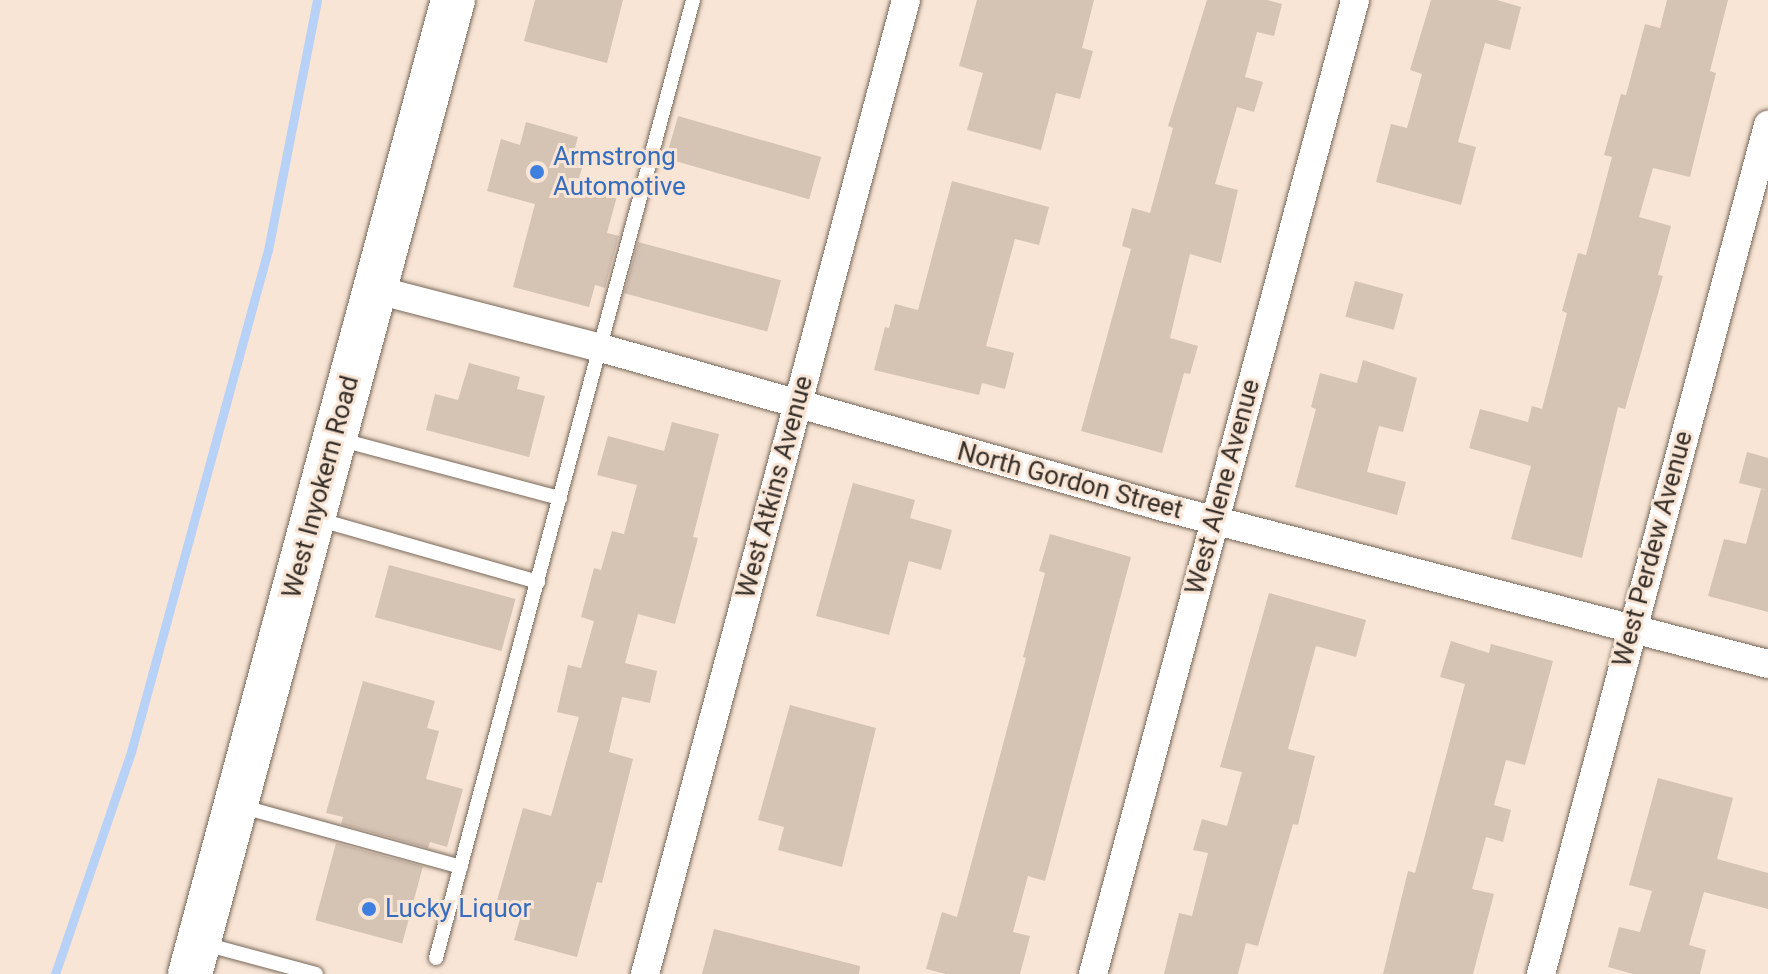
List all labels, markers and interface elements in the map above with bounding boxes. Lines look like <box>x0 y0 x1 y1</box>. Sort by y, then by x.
place label: Armstrong Automotive <box>553 141 686 202</box>
marker: Armstrong Automotive <box>528 163 546 181</box>
street label: West Inyokern Road <box>276 372 366 602</box>
street label: West Atkins Avenue <box>730 372 820 602</box>
street label: West Alene Avenue <box>1179 376 1267 598</box>
street label: West Perdew Avenue <box>1606 428 1700 670</box>
street label: North Gordon Street <box>954 436 1186 526</box>
place label: Lucky Liquor <box>385 893 531 925</box>
marker: Lucky Liquor <box>360 900 378 918</box>

